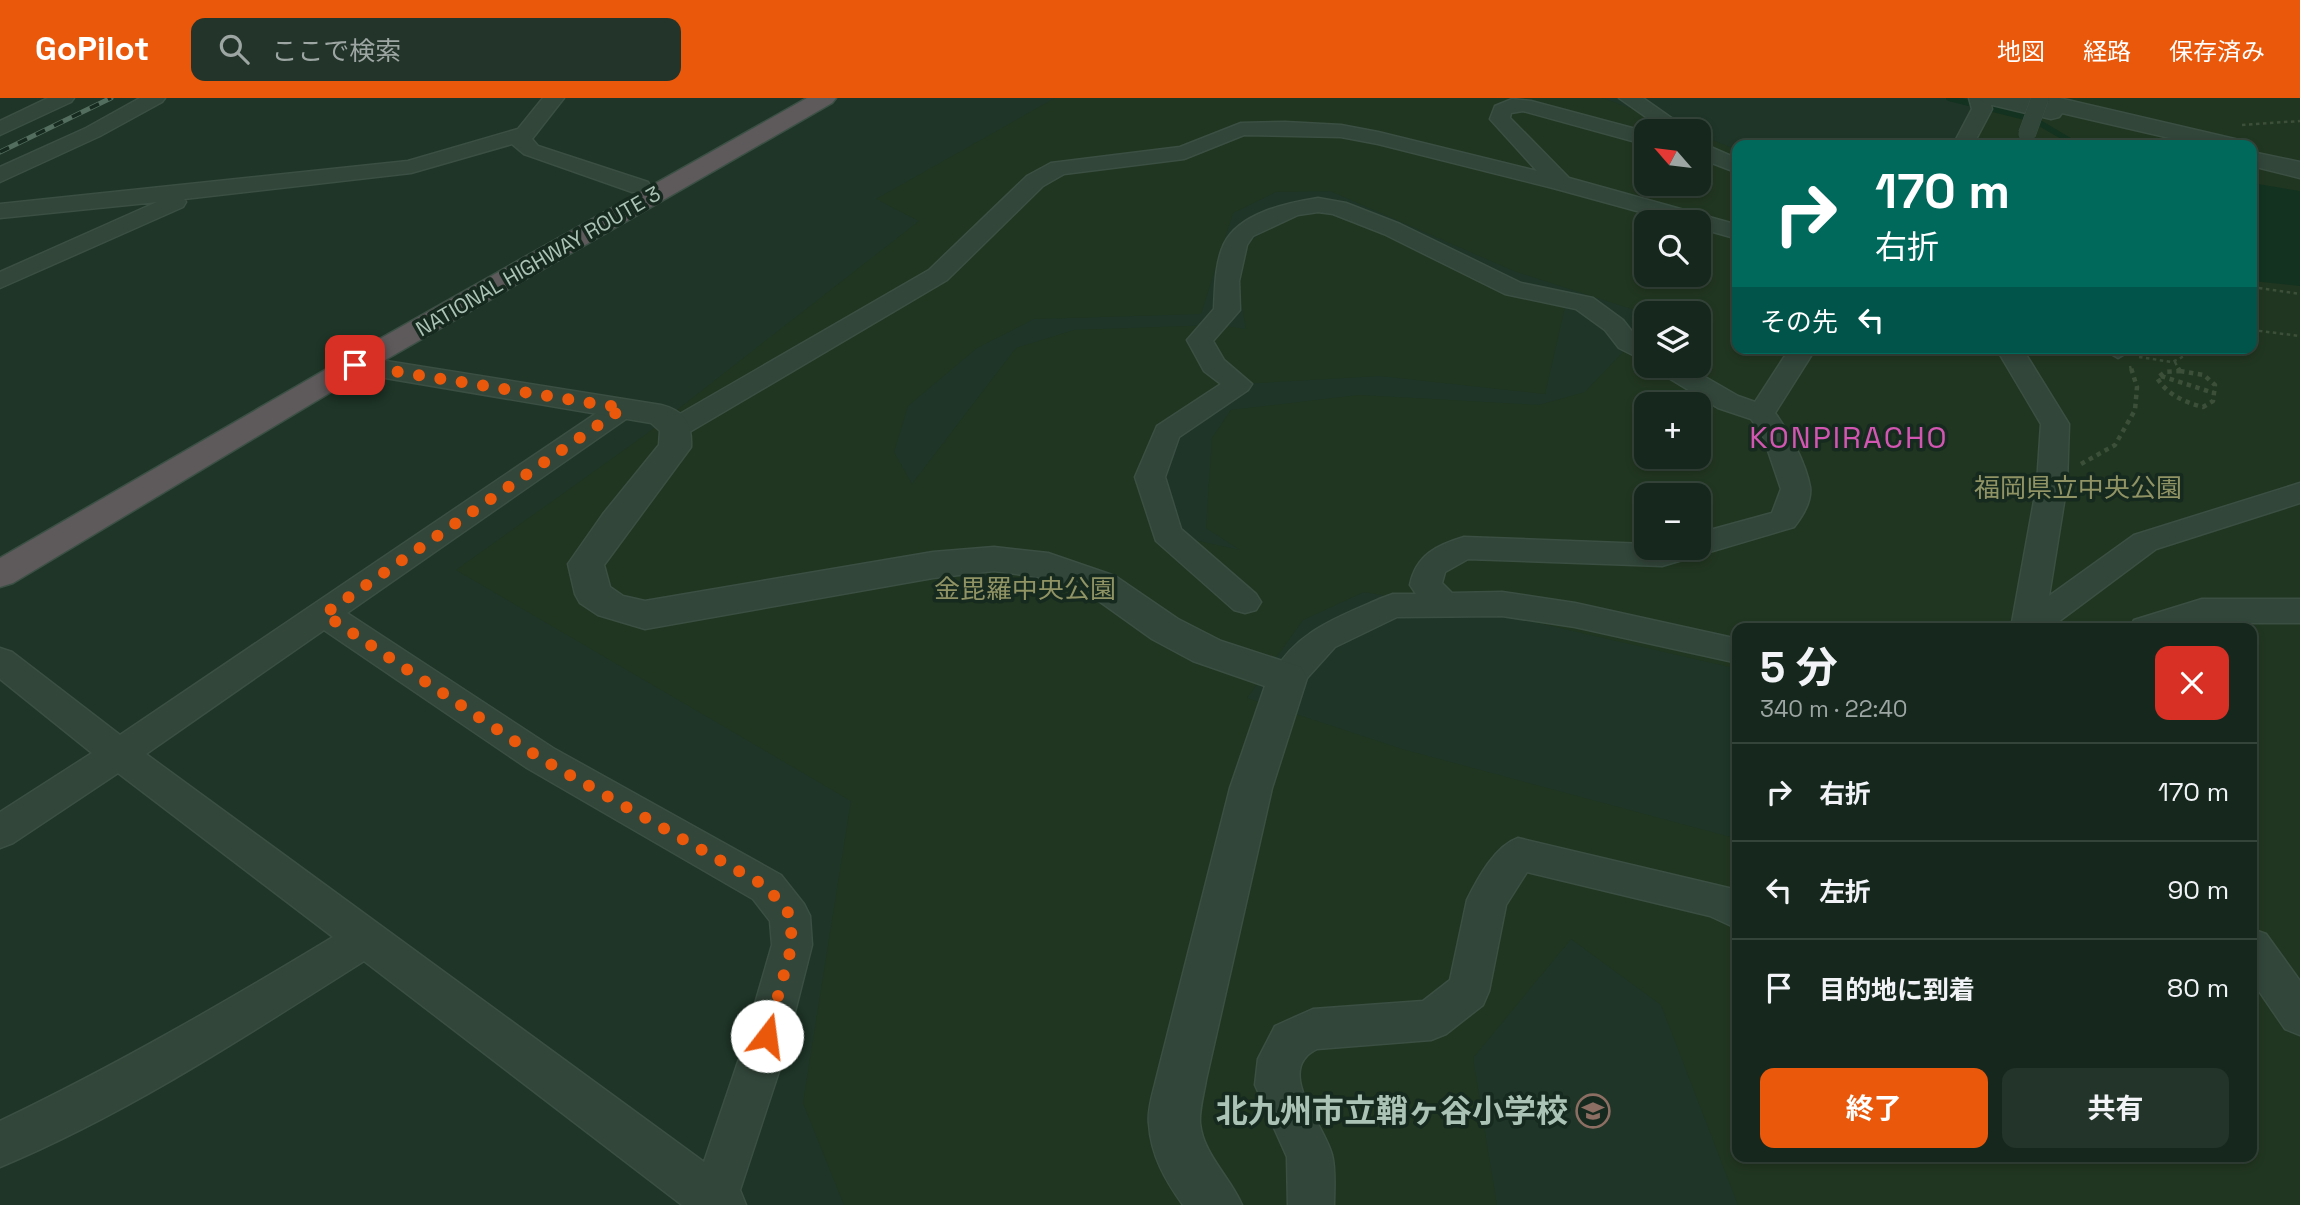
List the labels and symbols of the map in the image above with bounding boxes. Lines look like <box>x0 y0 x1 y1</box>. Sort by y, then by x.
north arrow <box>1634 119 1712 196</box>
street label: NATIONAL HIGHWAY ROUTE 3 <box>411 180 665 342</box>
pin <box>325 335 385 395</box>
district label: KONPIRACHO <box>1749 418 1949 457</box>
park label: 福岡県立中央公園 <box>1974 471 2182 505</box>
park label: 金毘羅中央公園 <box>934 572 1116 606</box>
position arrow <box>730 999 804 1073</box>
place label: 北九州市立鞘ヶ谷小学校 <box>1216 1091 1568 1131</box>
school or university icon: 北九州市立鞘ヶ谷小学校 <box>1574 1092 1612 1130</box>

